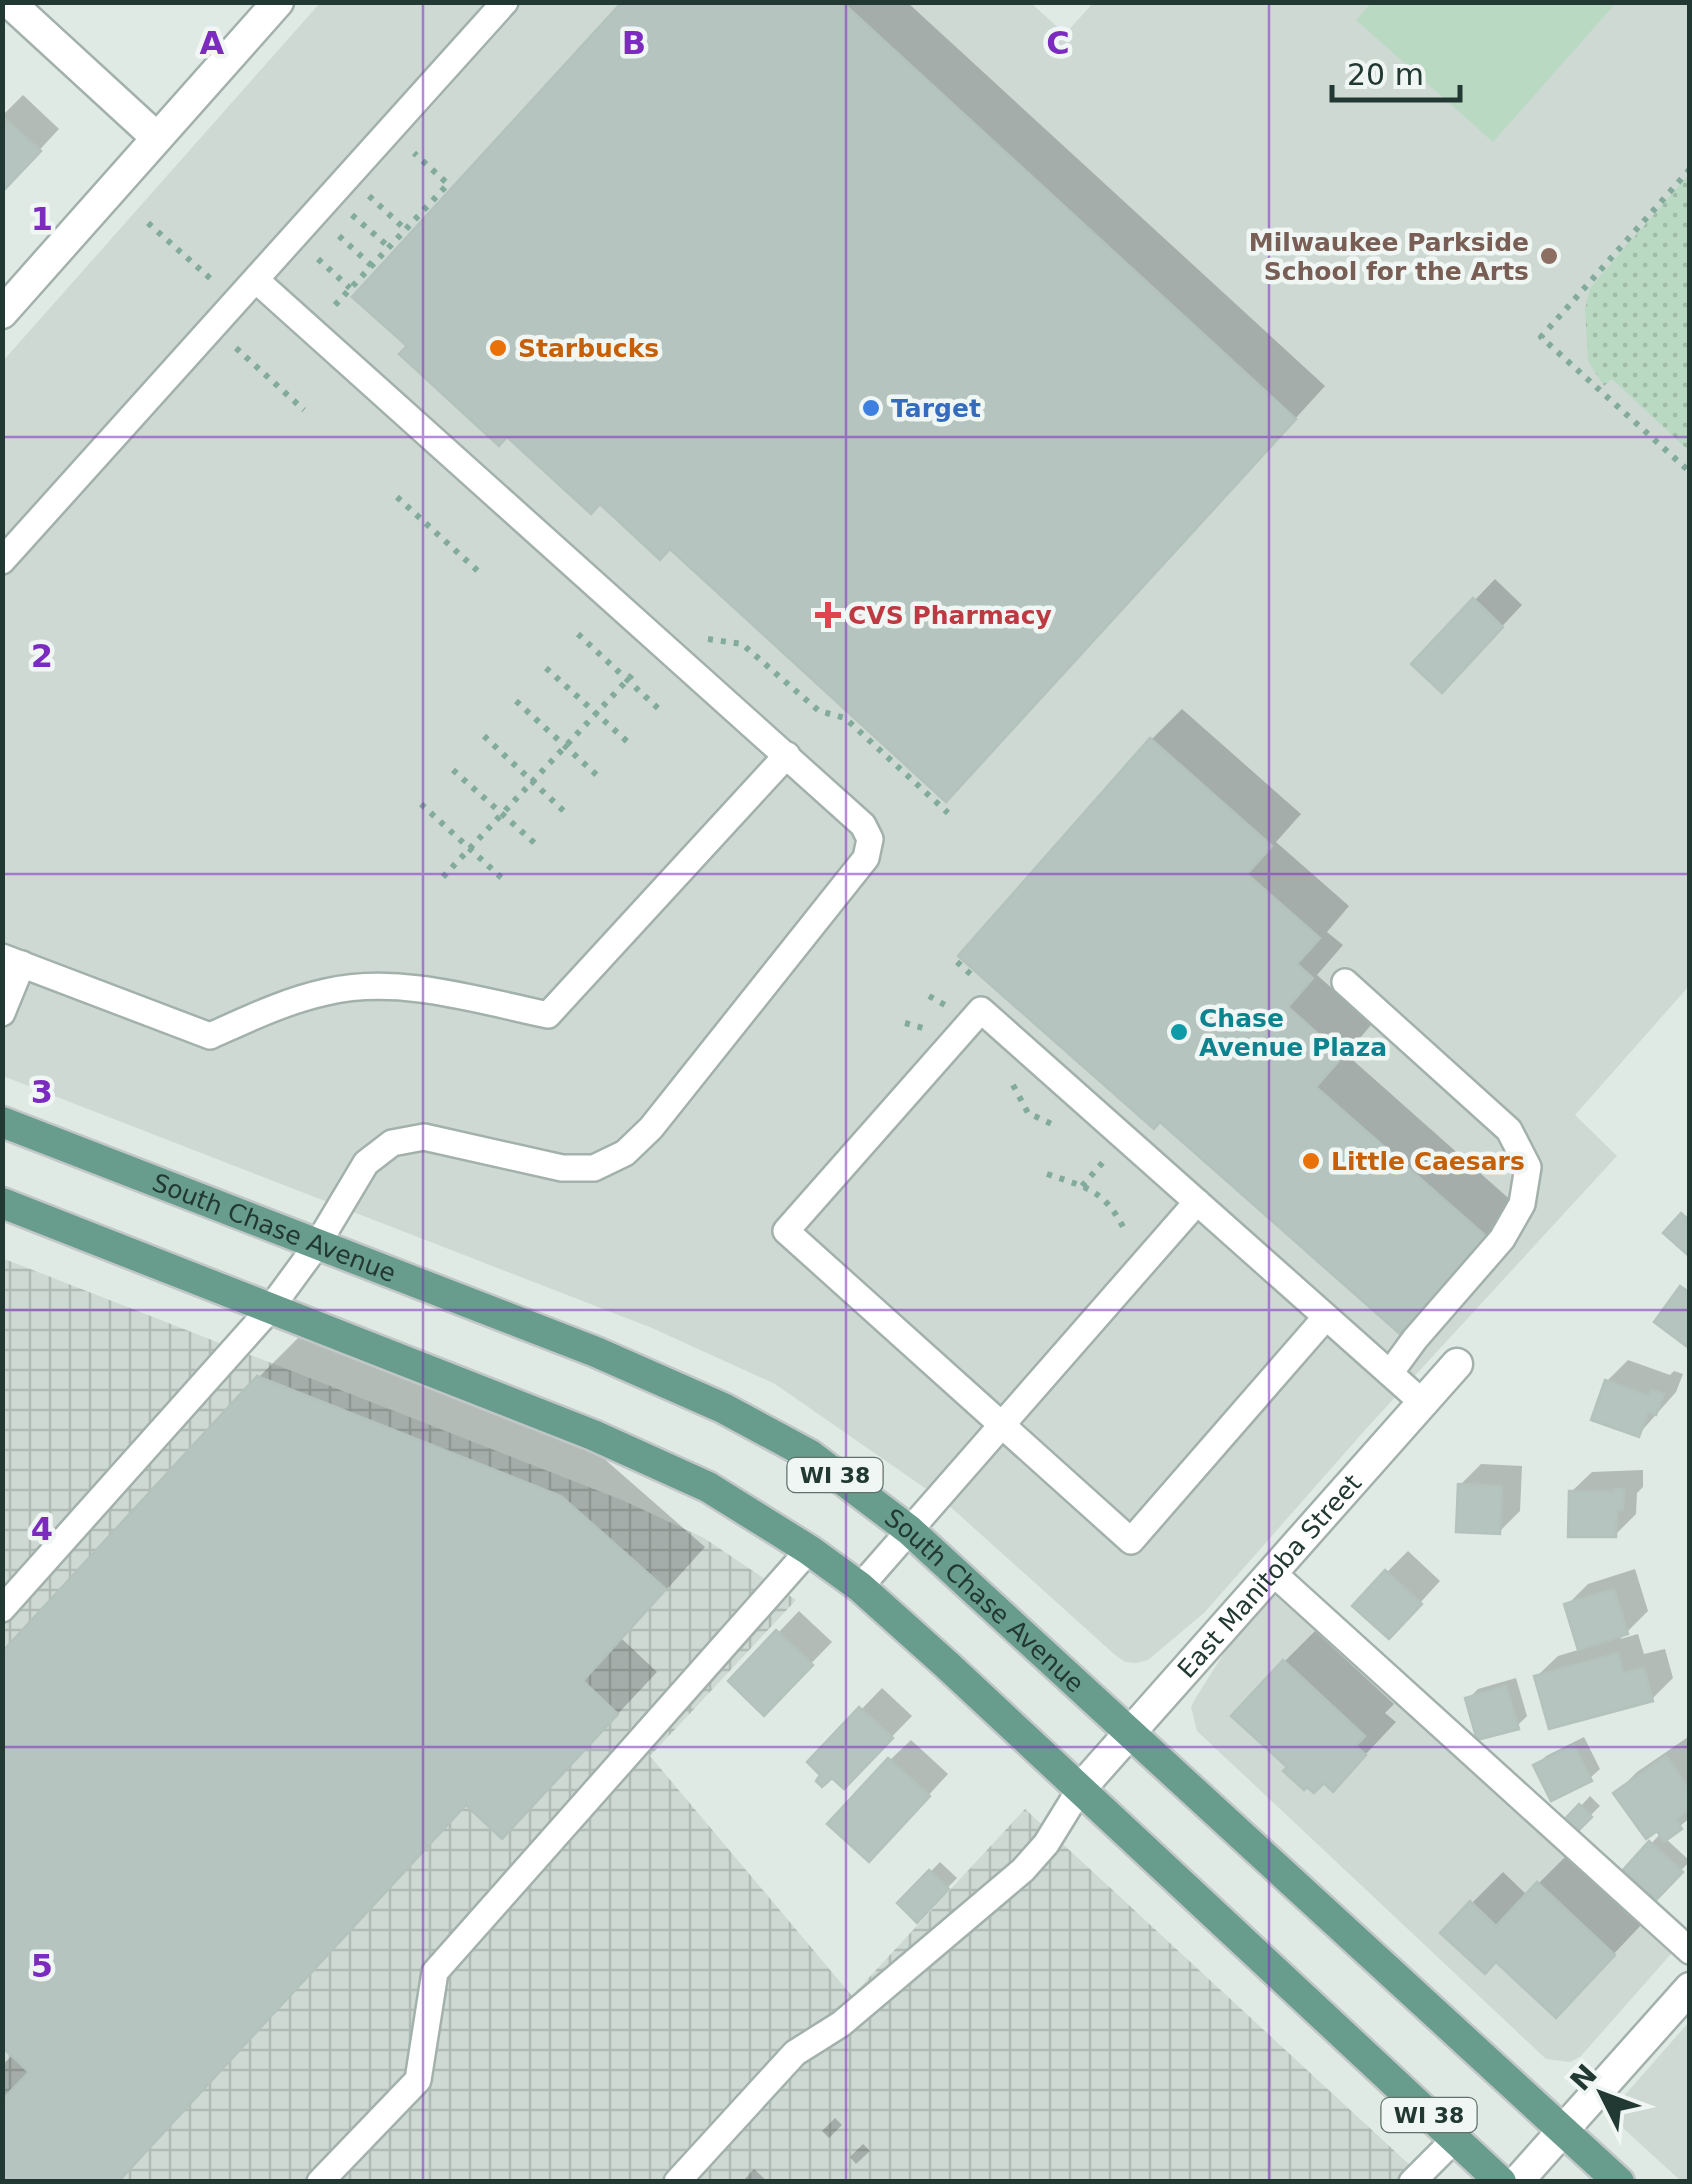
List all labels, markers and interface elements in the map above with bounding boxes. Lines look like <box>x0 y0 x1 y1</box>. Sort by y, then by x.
text: A <box>200 24 225 62</box>
text: B <box>622 24 646 62</box>
text: C <box>1046 24 1070 62</box>
scale bar <box>1332 40 1460 102</box>
text: 20 m <box>1347 57 1424 92</box>
text: 1 <box>31 200 53 238</box>
place label: Milwaukee Parkside School for the Arts <box>1249 228 1529 286</box>
marker: Milwaukee Parkside School for the Arts <box>1538 245 1560 267</box>
place label: Starbucks <box>518 334 659 363</box>
marker: Starbucks <box>487 337 509 359</box>
place label: Target <box>891 394 981 423</box>
marker: Target <box>860 397 882 419</box>
place label: CVS Pharmacy <box>848 601 1052 630</box>
marker: CVS Pharmacy <box>817 604 839 626</box>
text: 2 <box>31 637 53 675</box>
place label: Chase Avenue Plaza <box>1199 1004 1387 1062</box>
marker: Chase Avenue Plaza <box>1168 1021 1190 1043</box>
text: 3 <box>31 1073 53 1111</box>
place label: Little Caesars <box>1331 1147 1525 1176</box>
marker: Little Caesars <box>1300 1150 1322 1172</box>
street label: South Chase Avenue <box>148 1167 400 1288</box>
road number: WI 38 <box>788 1458 882 1492</box>
street label: East Manitoba Street <box>1171 1468 1367 1683</box>
street label: South Chase Avenue <box>879 1503 1090 1698</box>
text: 4 <box>31 1510 53 1548</box>
text: 5 <box>31 1947 53 1985</box>
north arrow <box>1552 2044 1652 2144</box>
text: N <box>1564 2058 1604 2097</box>
road number: WI 38 <box>1382 2098 1476 2132</box>

